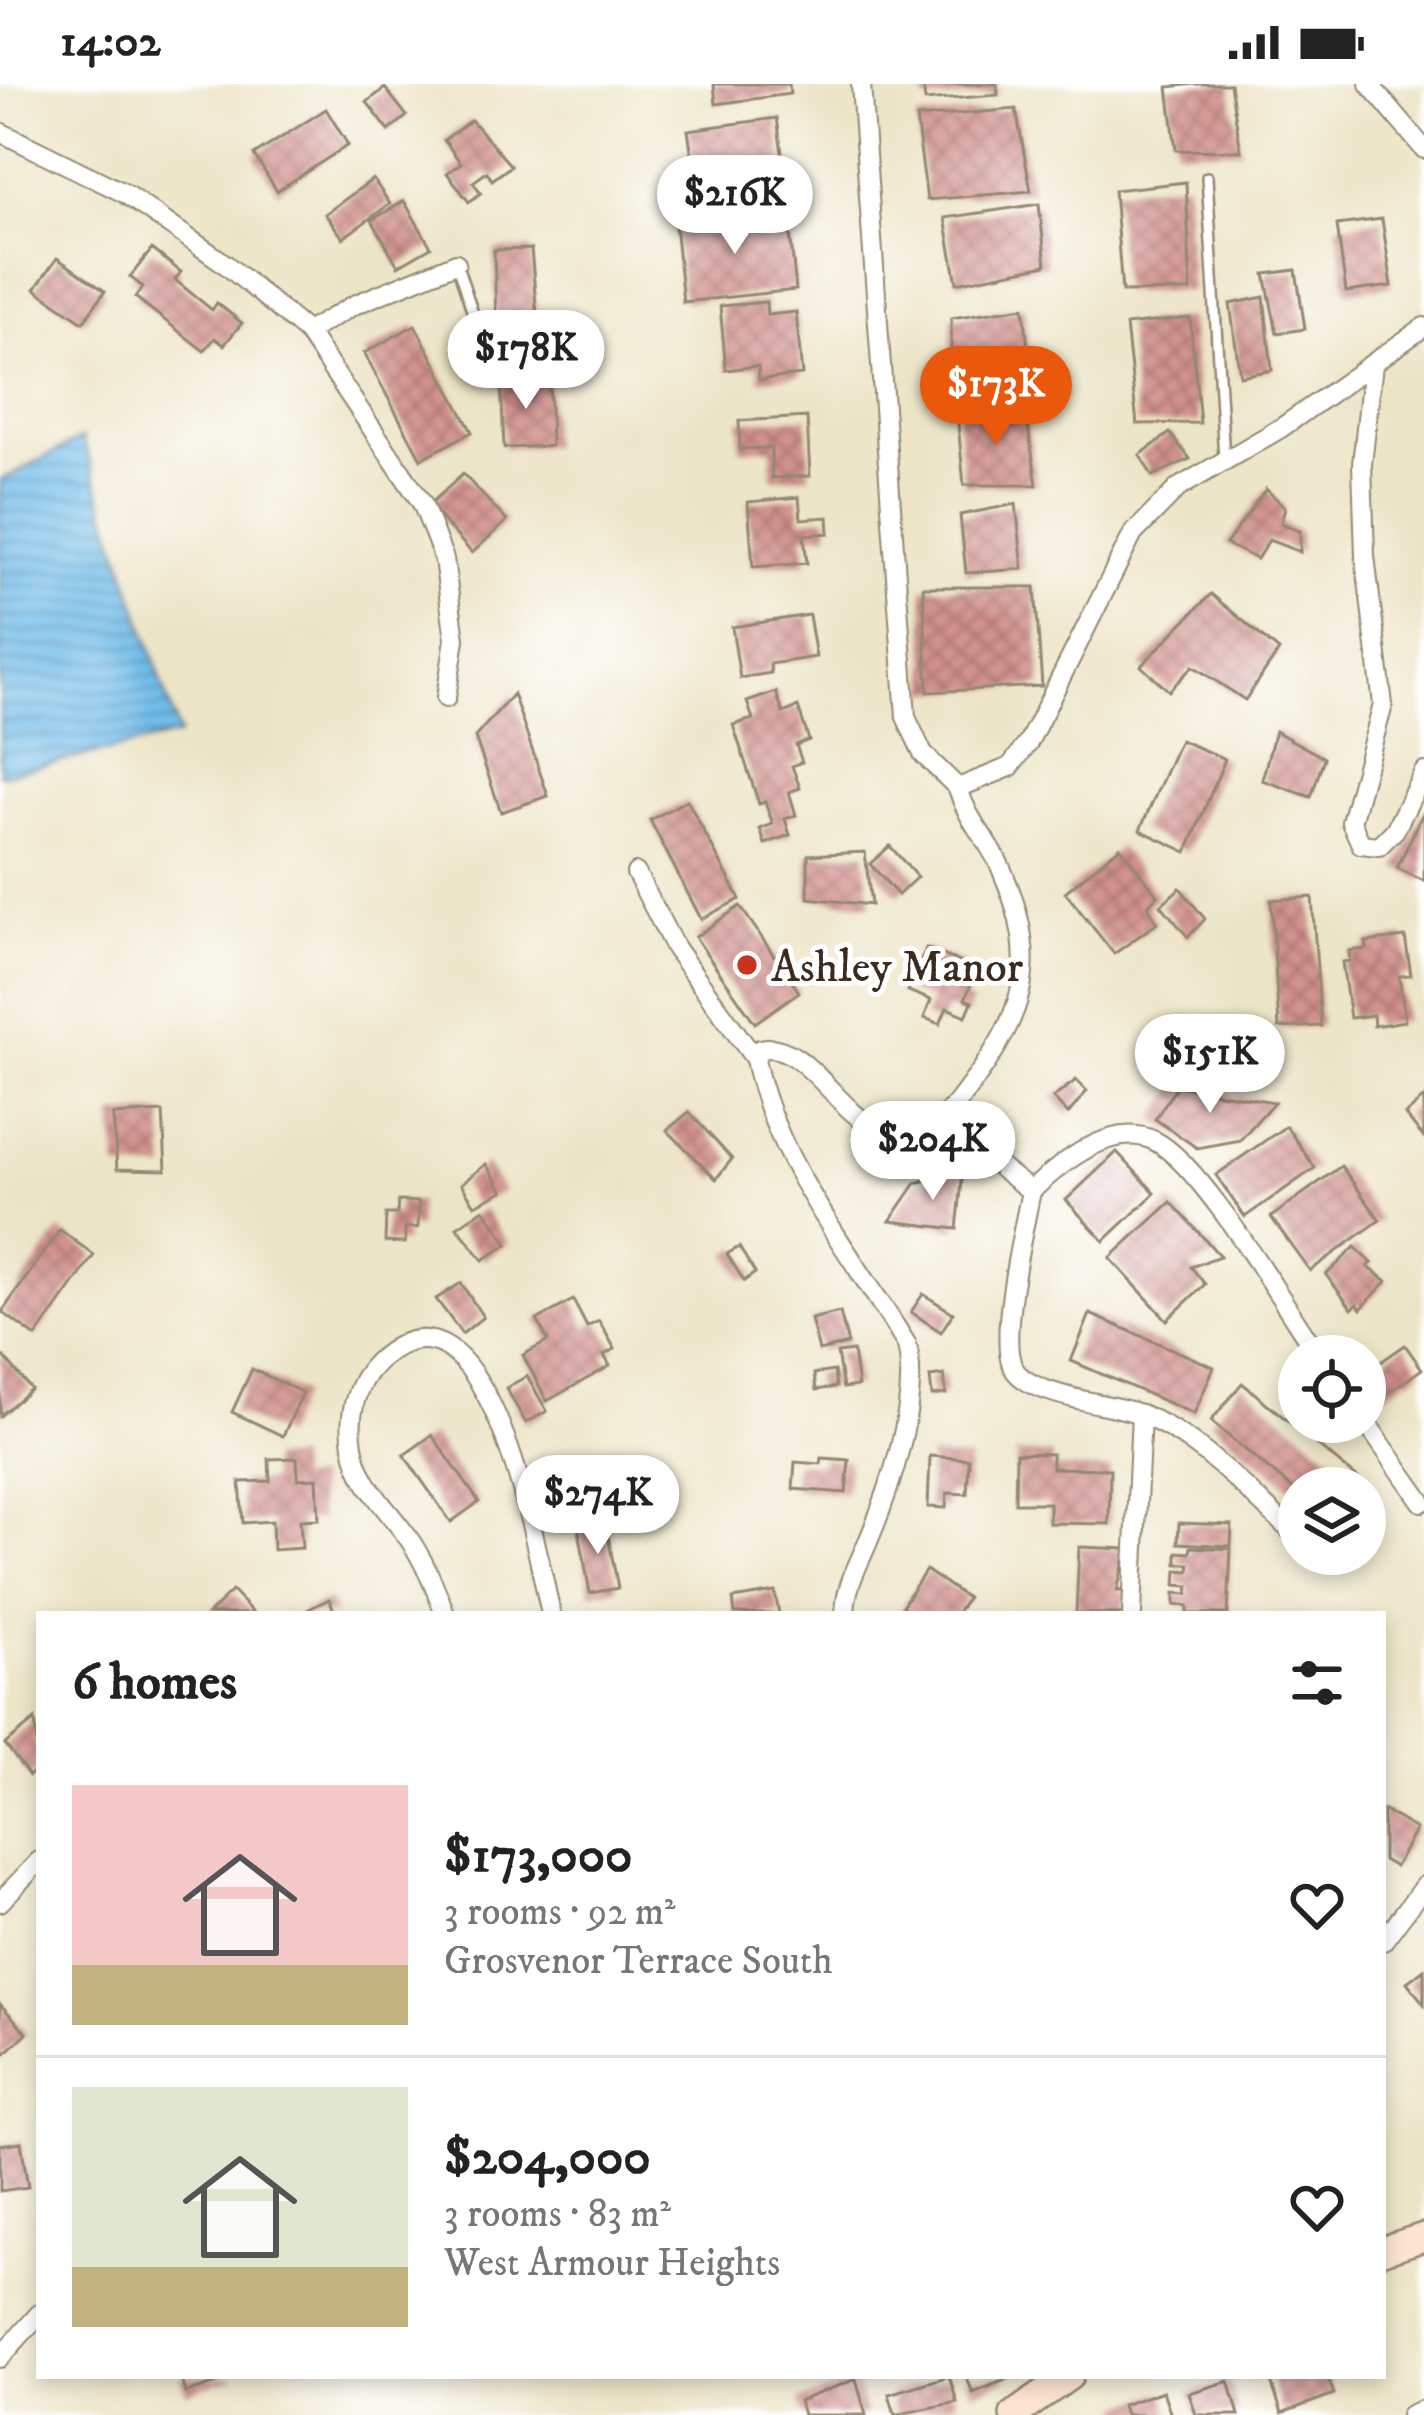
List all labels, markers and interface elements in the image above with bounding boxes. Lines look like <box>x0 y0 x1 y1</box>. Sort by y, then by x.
text: 14:02 <box>60 14 160 70</box>
pin: $216K <box>651 155 819 257</box>
text: $216K <box>684 169 786 218</box>
pin: $178K <box>442 310 610 412</box>
text: $178K <box>474 324 578 373</box>
pin: $173K <box>912 346 1080 448</box>
text: $173K <box>947 360 1045 409</box>
place label: Ashley Manor <box>771 940 1024 996</box>
marker: Ashley Manor <box>734 952 760 978</box>
pin: $151K <box>1126 1014 1294 1116</box>
text: $151K <box>1162 1028 1258 1077</box>
pin: $204K <box>849 1101 1017 1203</box>
text: $204K <box>877 1115 989 1164</box>
map controls <box>1278 1335 1386 1575</box>
button: locate <box>1278 1335 1386 1443</box>
pin: $274K <box>514 1455 682 1557</box>
button: layers <box>1278 1467 1386 1575</box>
text: $274K <box>543 1469 653 1518</box>
icon: filters <box>1284 1650 1350 1716</box>
text: 6 homes <box>72 1651 237 1715</box>
text: $173,000 <box>444 1824 633 1888</box>
icon: home <box>168 1833 312 1977</box>
icon: heart <box>1284 1872 1350 1938</box>
text: 3 rooms · 92 m² <box>444 1888 676 1937</box>
text: Grosvenor Terrace South <box>444 1937 833 1986</box>
text: $204,000 <box>444 2126 651 2190</box>
icon: home <box>168 2135 312 2279</box>
icon: heart <box>1284 2174 1350 2240</box>
text: 3 rooms · 83 m² <box>444 2190 671 2239</box>
text: West Armour Heights <box>444 2239 780 2288</box>

